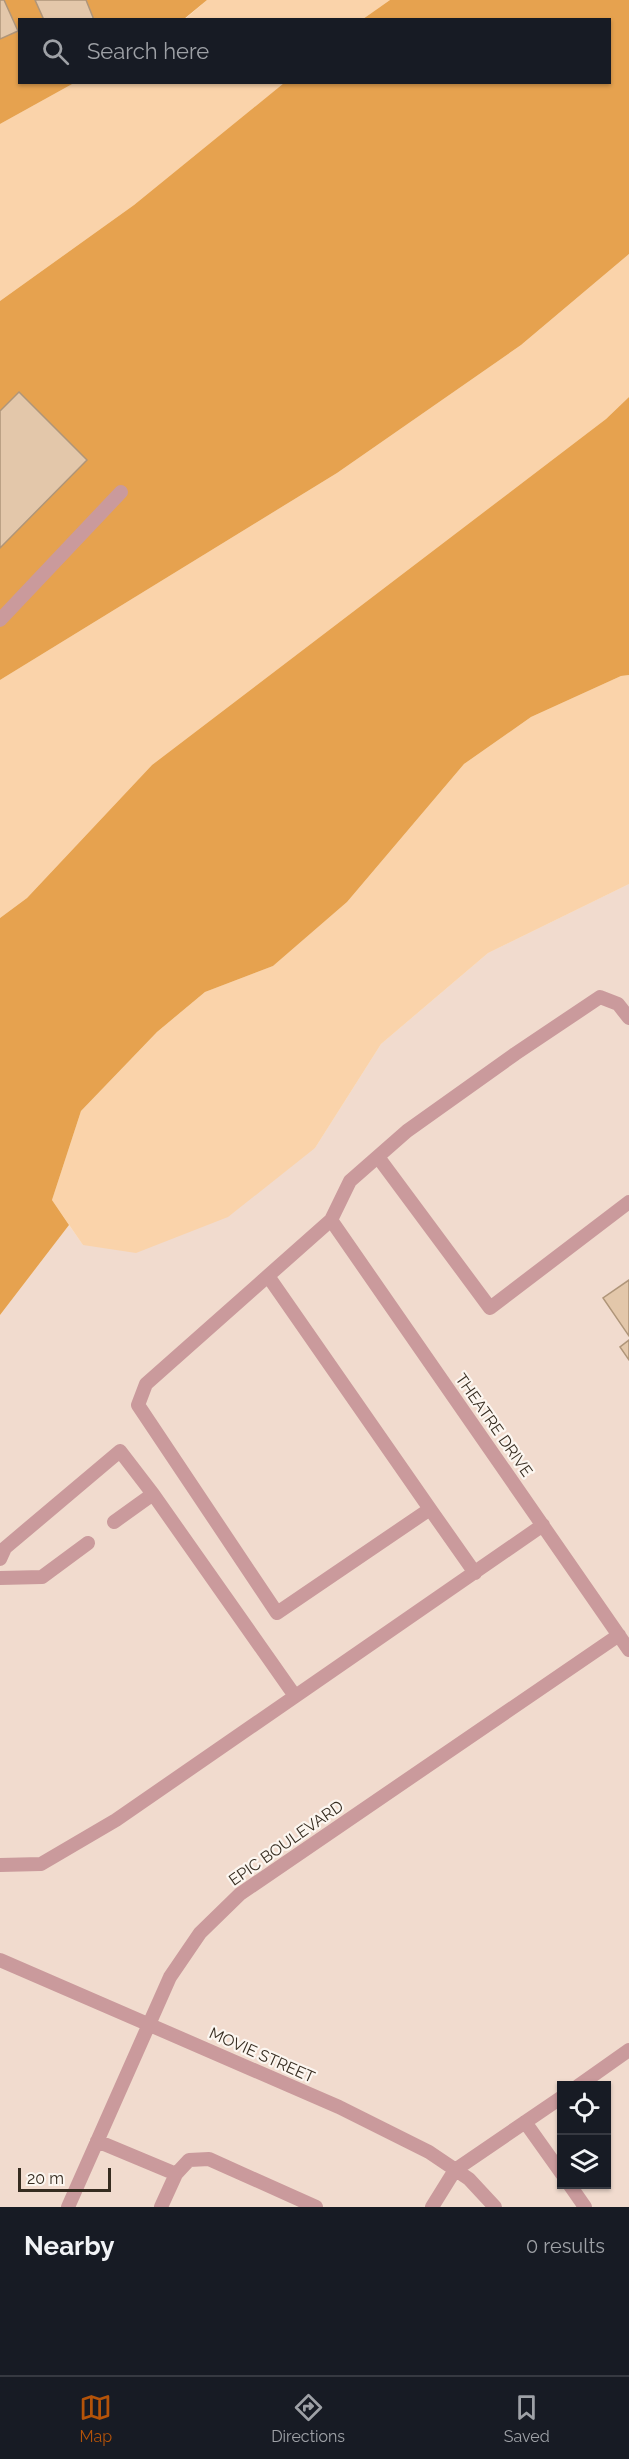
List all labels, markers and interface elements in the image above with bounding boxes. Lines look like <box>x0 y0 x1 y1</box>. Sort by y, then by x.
search box <box>18 18 611 84</box>
icon: search <box>39 35 72 68</box>
text: Search here <box>87 38 209 64</box>
street label: THEATRE DRIVE <box>451 1370 537 1480</box>
street label: EPIC BOULEVARD <box>225 1796 347 1890</box>
street label: MOVIE STREET <box>206 2023 318 2087</box>
map controls <box>557 2081 611 2189</box>
button: locate <box>557 2081 611 2135</box>
button: layers <box>557 2135 611 2189</box>
scale bar <box>18 2165 111 2192</box>
text: 20 m <box>27 2169 64 2188</box>
text: Nearby <box>24 2231 114 2261</box>
text: 0 results <box>526 2234 605 2258</box>
tab: Map <box>79 2391 112 2446</box>
tab: Directions <box>271 2391 345 2446</box>
tab: Saved <box>504 2391 550 2446</box>

